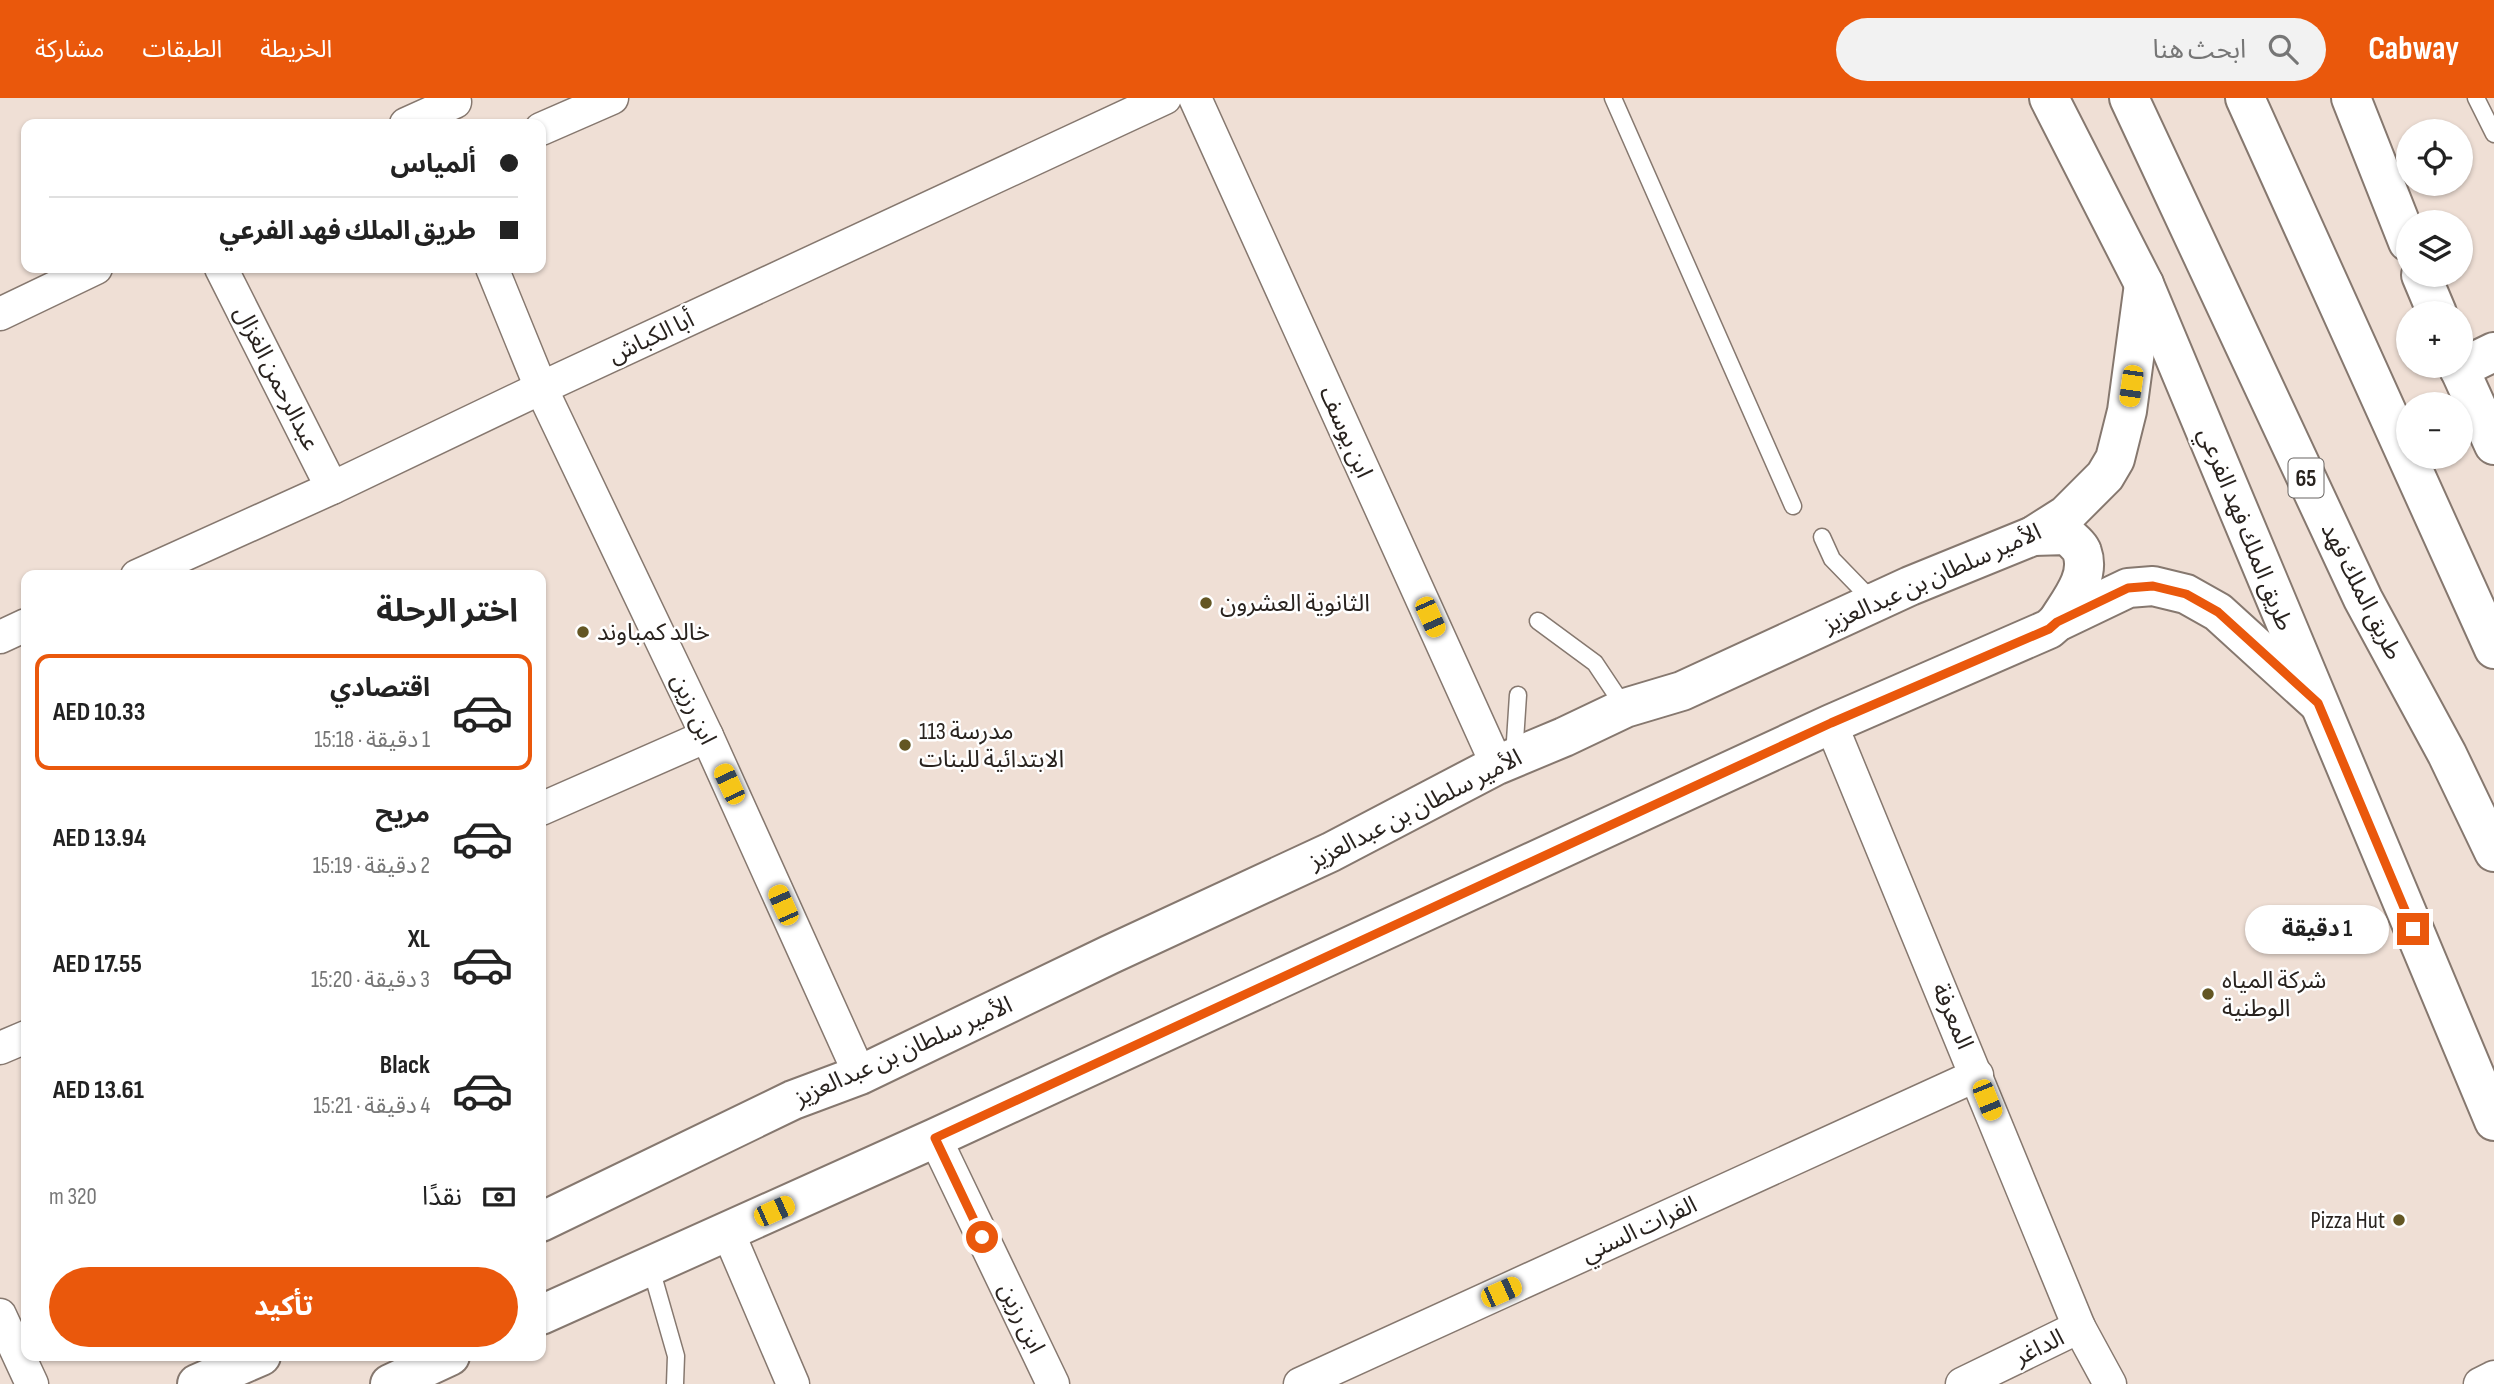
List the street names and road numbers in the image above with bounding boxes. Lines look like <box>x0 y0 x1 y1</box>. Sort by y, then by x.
street label: عبدالرحمن الغزال <box>228 301 325 455</box>
street label: أبا الكباش <box>603 303 699 370</box>
street label: ابن يوسف <box>1313 382 1379 482</box>
street label: طريق الملك فهد الفرعي <box>2188 423 2300 636</box>
road number: 65 <box>2288 458 2324 498</box>
street label: الأمير سلطان بن عبدالعزيز <box>1818 517 2046 640</box>
street label: طريق الملك فهد <box>2315 518 2409 665</box>
street label: ابن رزين <box>665 669 723 749</box>
street label: الأمير سلطان بن عبدالعزيز <box>1303 743 1527 876</box>
street label: المعرفة <box>1926 979 1979 1054</box>
street label: الأمير سلطان بن عبدالعزيز <box>789 990 1017 1113</box>
street label: الفرات السني <box>1577 1190 1703 1272</box>
street label: ابن رزين <box>992 1278 1051 1358</box>
street label: الداغر <box>2009 1323 2069 1372</box>

